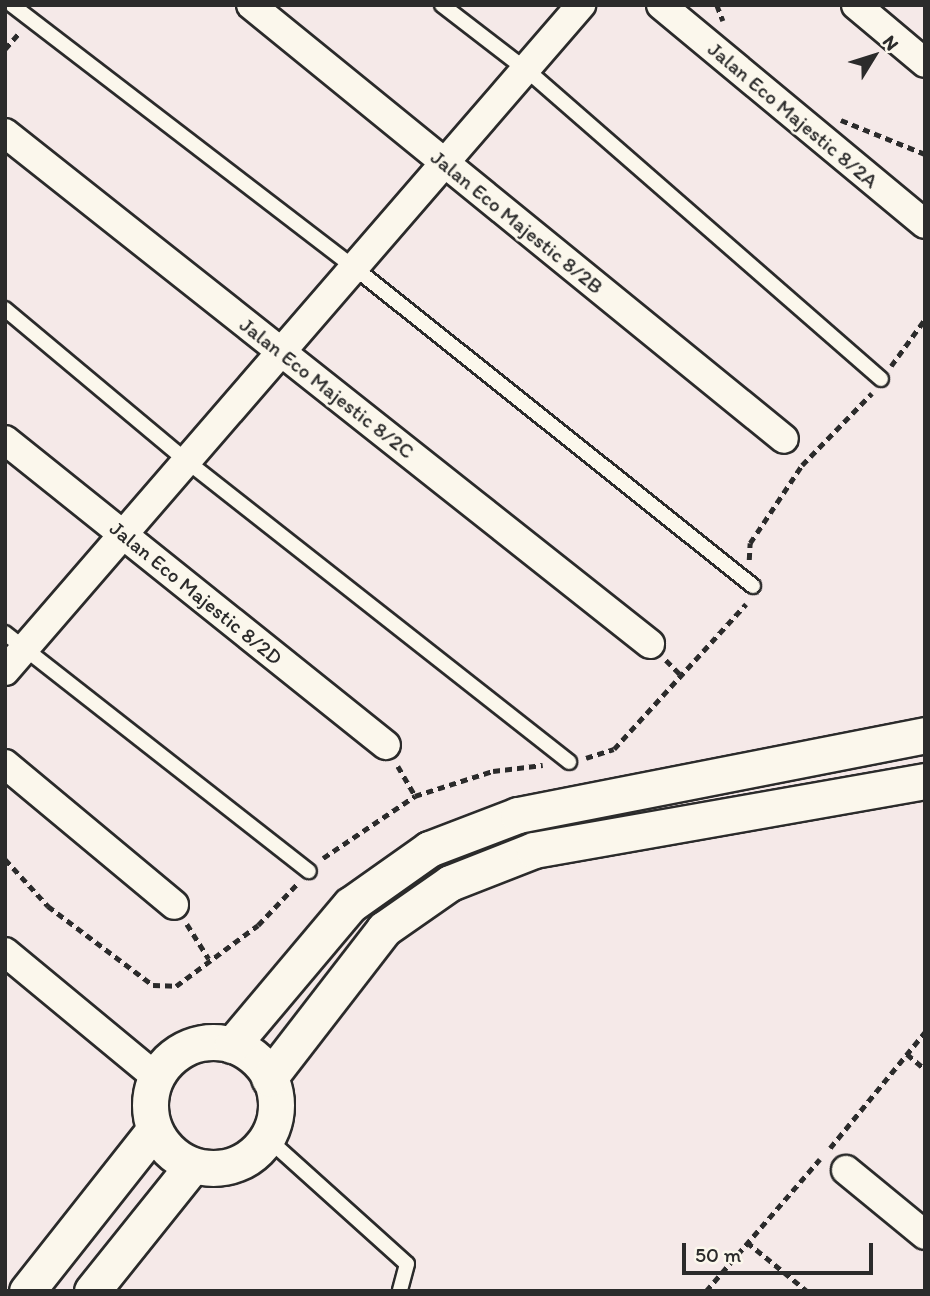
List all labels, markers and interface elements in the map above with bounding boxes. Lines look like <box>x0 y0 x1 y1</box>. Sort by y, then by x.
north arrow <box>839 21 909 91</box>
text: N <box>878 31 904 55</box>
street label: Jalan Eco Majestic 8/2A <box>703 36 883 194</box>
street label: Jalan Eco Majestic 8/2B <box>426 145 608 299</box>
street label: Jalan Eco Majestic 8/2C <box>235 312 419 464</box>
street label: Jalan Eco Majestic 8/2D <box>105 516 287 670</box>
scale bar <box>685 1230 876 1274</box>
text: 50 m <box>695 1242 741 1267</box>

